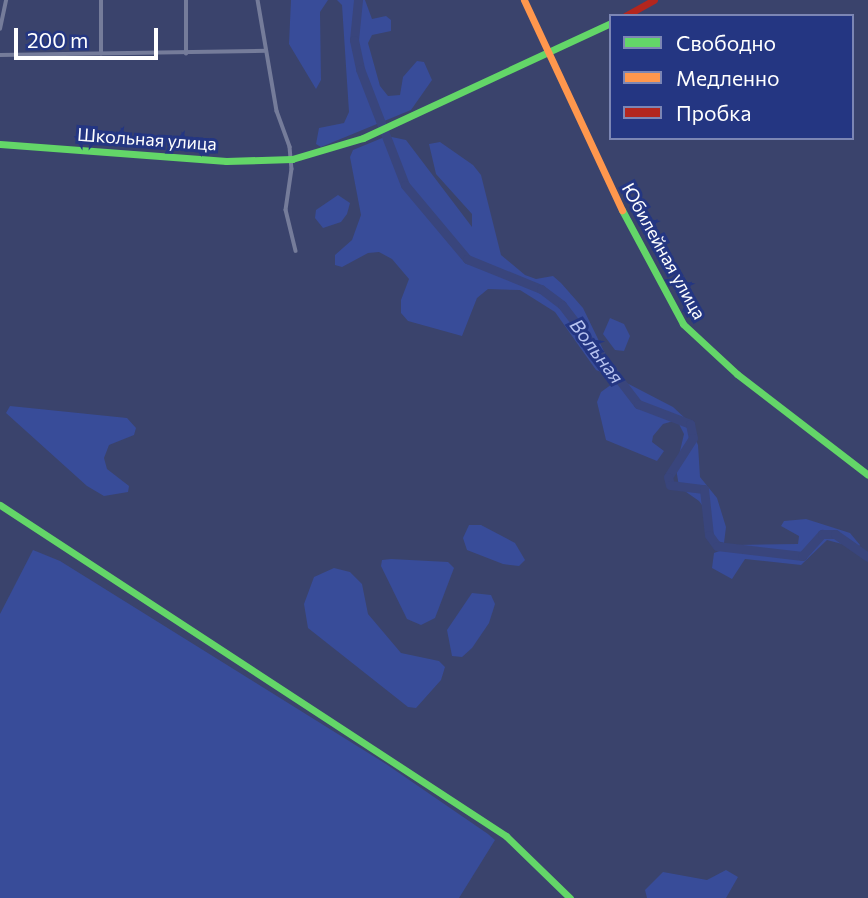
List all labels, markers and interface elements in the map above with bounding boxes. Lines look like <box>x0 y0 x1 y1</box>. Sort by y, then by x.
scale bar <box>18 14 161 58</box>
legend <box>609 14 854 140</box>
text: 200 m <box>27 27 88 52</box>
text: Свободно <box>676 30 776 55</box>
text: Медленно <box>676 65 780 90</box>
text: Пробка <box>676 100 751 125</box>
street label: Школьная улица <box>76 123 218 155</box>
street label: Юбилейная улица <box>618 179 710 323</box>
water label: Вольная <box>565 314 629 388</box>

